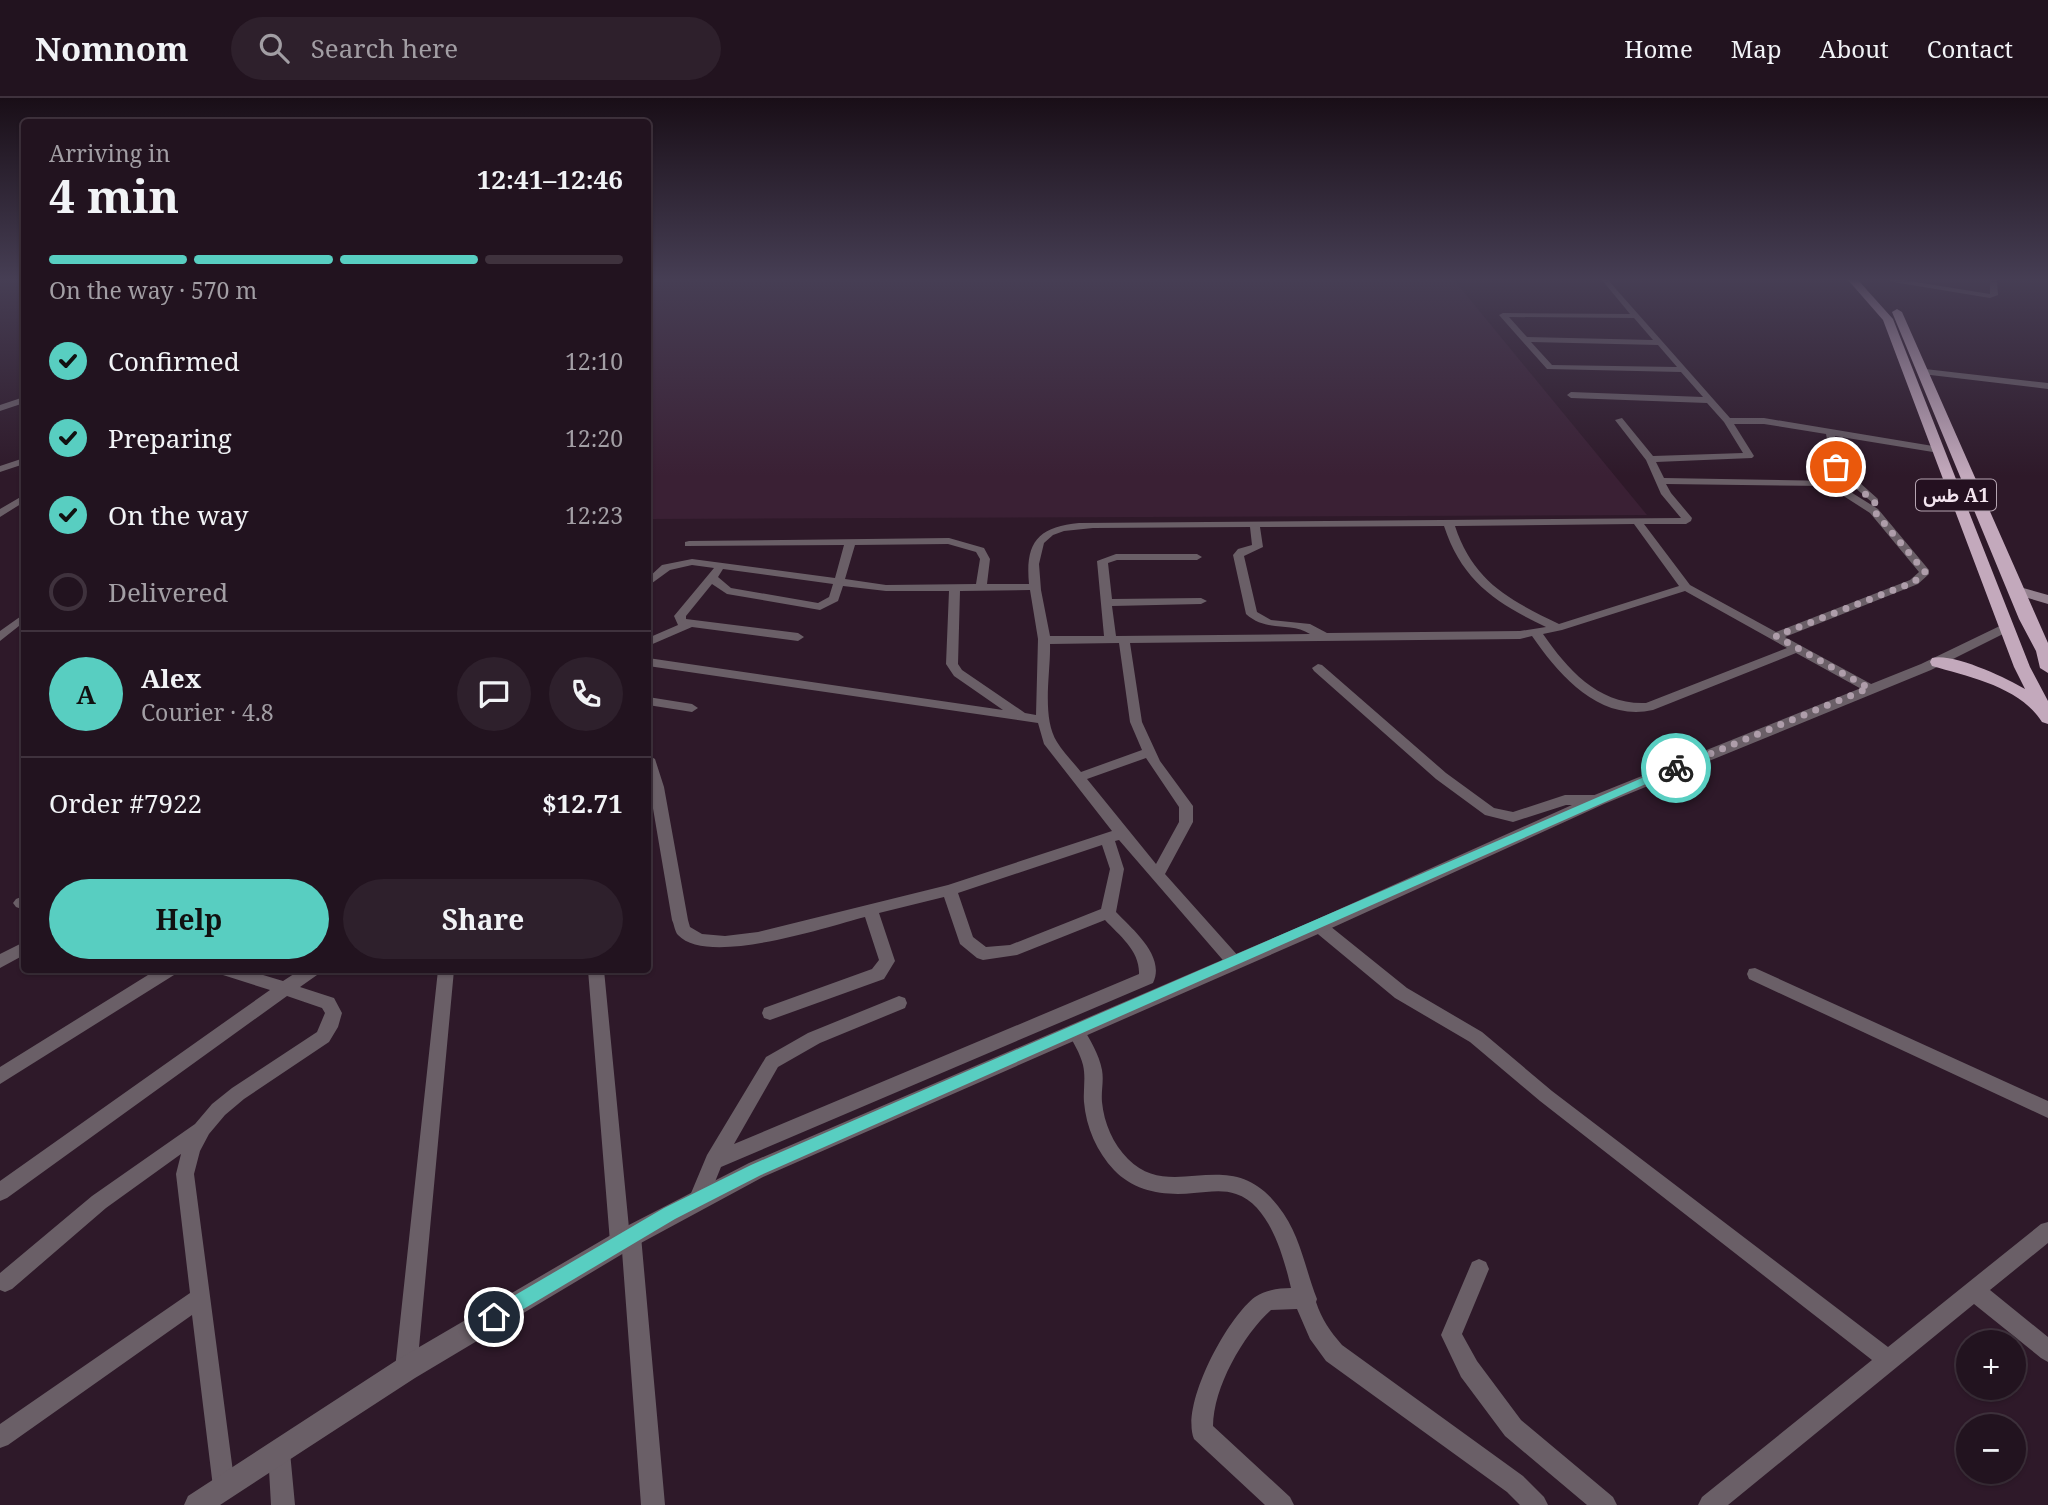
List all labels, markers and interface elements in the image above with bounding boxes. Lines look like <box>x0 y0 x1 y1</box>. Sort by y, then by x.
search box <box>231 17 721 80</box>
text: Nomnom <box>35 26 189 71</box>
icon: search <box>255 29 293 67</box>
text: Search here <box>311 30 458 66</box>
text: Home <box>1624 32 1693 65</box>
text: Map <box>1731 32 1782 65</box>
text: About <box>1820 32 1889 65</box>
text: Contact <box>1927 32 2013 65</box>
text: Arriving in <box>49 137 170 169</box>
text: 12:41–12:46 <box>477 161 623 197</box>
text: 4 min <box>49 164 179 226</box>
text: On the way · 570 m <box>49 274 257 306</box>
icon: check <box>49 342 87 380</box>
text: Confirmed <box>108 343 240 379</box>
text: 12:10 <box>565 345 623 377</box>
icon: check <box>49 419 87 457</box>
text: Preparing <box>108 420 232 456</box>
text: 12:20 <box>565 422 623 454</box>
pin <box>1806 437 1866 497</box>
icon: bag <box>1817 448 1855 486</box>
road number: طس A1 <box>1916 480 1996 510</box>
icon: check <box>49 496 87 534</box>
text: On the way <box>108 497 248 533</box>
text: 12:23 <box>565 499 623 531</box>
text: Delivered <box>108 574 228 610</box>
button: chat <box>457 657 531 731</box>
button: phone <box>549 657 623 731</box>
text: Alex <box>141 660 201 696</box>
text: A <box>76 676 96 712</box>
text: Courier · 4.8 <box>141 696 274 728</box>
courier <box>1641 733 1711 803</box>
icon: bike <box>1657 749 1695 787</box>
text: Order #7922 <box>49 785 202 821</box>
text: $12.71 <box>542 785 623 821</box>
button: Help <box>49 879 329 959</box>
button: Share <box>343 879 623 959</box>
pin <box>464 1287 524 1347</box>
icon: home <box>475 1298 513 1336</box>
map controls <box>1956 1330 2026 1484</box>
button: + <box>1956 1330 2026 1400</box>
button: − <box>1956 1414 2026 1484</box>

